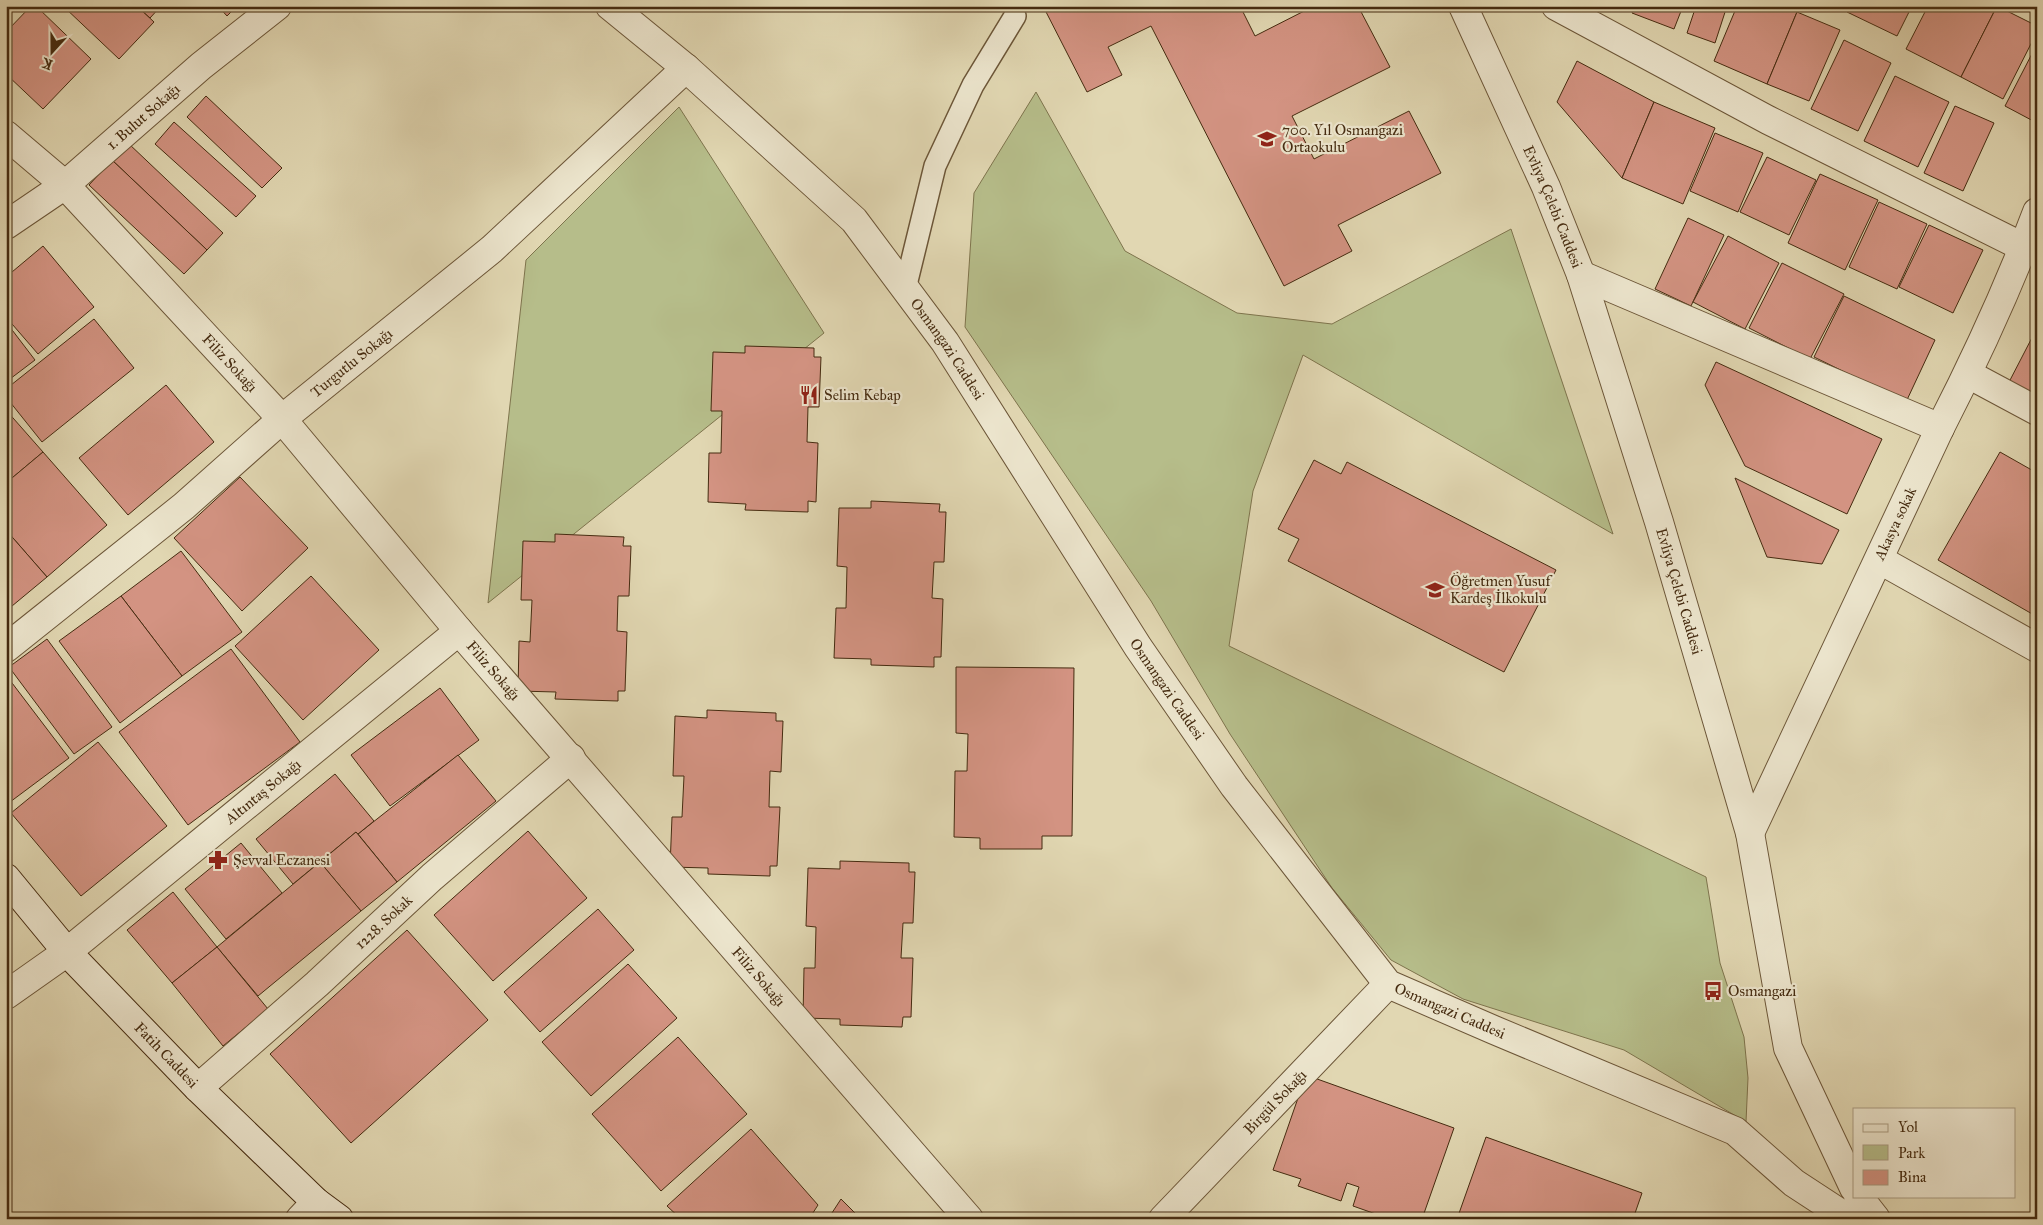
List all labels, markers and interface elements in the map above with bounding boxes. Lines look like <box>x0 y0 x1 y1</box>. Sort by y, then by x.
north arrow <box>28 28 78 78</box>
text: K <box>39 54 55 73</box>
street label: 1. Bulut Sokağı <box>103 80 183 154</box>
place label: 700. Yıl Osmangazi Ortaokulu <box>1282 121 1403 156</box>
school or university icon: 700. Yıl Osmangazi Ortaokulu <box>1256 128 1278 150</box>
street label: Evliya Çelebi Caddesi <box>1519 143 1586 271</box>
street label: Osmangazi Caddesi <box>906 295 988 403</box>
street label: Turgutlu Sokağı <box>307 324 396 401</box>
street label: Filiz Sokağı <box>199 330 261 396</box>
restaurant icon: Selim Kebap <box>798 384 820 406</box>
place label: Selim Kebap <box>824 386 901 404</box>
street label: Akasya sokak <box>1870 484 1920 564</box>
street label: Evliya Çelebi Caddesi <box>1652 526 1706 657</box>
place label: Öğretmen Yusuf Kardeş İlkokulu <box>1450 571 1554 607</box>
school or university icon: Öğretmen Yusuf Kardeş İlkokulu <box>1424 579 1446 601</box>
street label: Osmangazi Caddesi <box>1126 635 1208 743</box>
street label: Filiz Sokağı <box>463 637 524 704</box>
street label: Altıntaş Sokağı <box>221 755 305 828</box>
pharmacy icon: Şevval Eczanesi <box>207 849 229 871</box>
place label: Şevval Eczanesi <box>233 851 330 869</box>
street label: 1228. Sokak <box>351 891 416 953</box>
street label: Filiz Sokağı <box>728 943 789 1010</box>
street label: Osmangazi Caddesi <box>1392 979 1508 1043</box>
bus stop icon: Osmangazi <box>1702 980 1724 1002</box>
place label: Osmangazi <box>1728 982 1796 1000</box>
street label: Fatih Caddesi <box>131 1018 202 1092</box>
street label: Birgül Sokağı <box>1240 1066 1310 1138</box>
legend <box>1853 1108 2016 1198</box>
text: Yol <box>1898 1118 1919 1136</box>
text: Park <box>1898 1144 1925 1162</box>
text: Bina <box>1898 1168 1927 1186</box>

